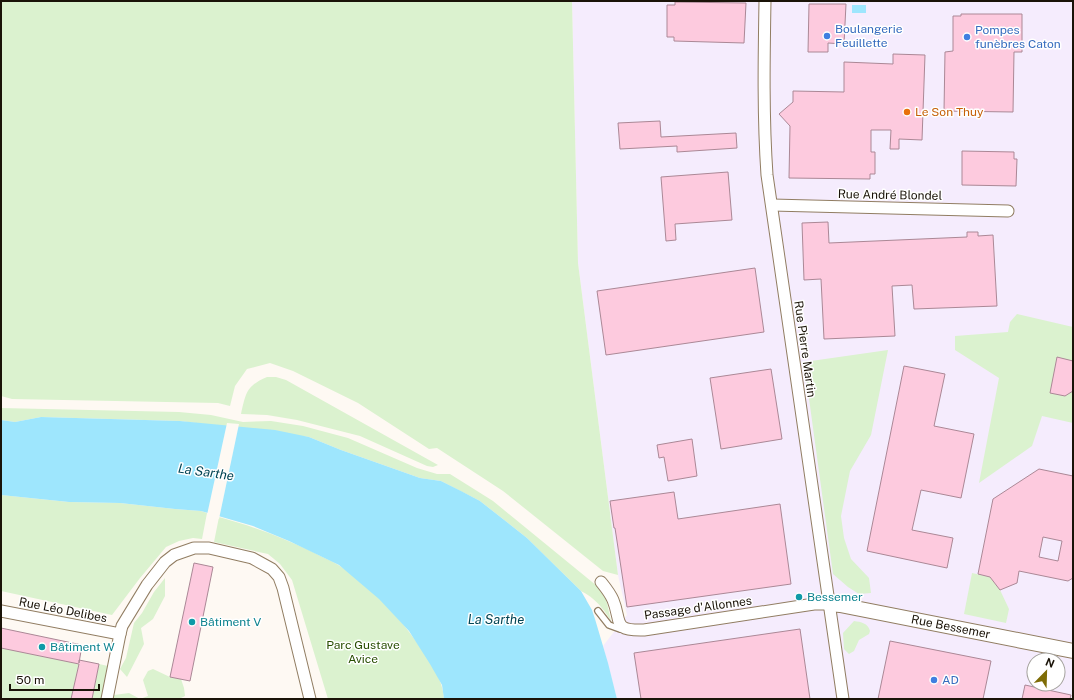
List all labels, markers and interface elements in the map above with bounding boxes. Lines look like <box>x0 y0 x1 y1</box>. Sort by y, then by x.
place label: Boulangerie Feuillette <box>835 22 903 50</box>
place label: Pompes funèbres Caton <box>975 23 1061 51</box>
marker: Boulangerie Feuillette <box>822 31 832 41</box>
marker: Pompes funèbres Caton <box>962 32 972 42</box>
place label: Le Son Thuy <box>915 105 984 119</box>
marker: Le Son Thuy <box>902 107 912 117</box>
street label: Rue André Blondel <box>838 187 943 203</box>
street label: Rue Pierre Martin <box>791 300 819 398</box>
water label: La Sarthe <box>177 461 235 483</box>
place label: Bessemer <box>807 590 863 604</box>
marker: Bessemer <box>794 592 804 602</box>
street label: Passage d'Allonnes <box>643 594 753 622</box>
street label: Rue Léo Delibes <box>18 595 108 625</box>
water label: La Sarthe <box>468 612 524 627</box>
street label: Rue Bessemer <box>910 612 992 642</box>
place label: Bâtiment V <box>200 615 261 629</box>
marker: Bâtiment V <box>187 617 197 627</box>
park label: Parc Gustave Avice <box>326 638 400 666</box>
place label: Bâtiment W <box>50 640 115 654</box>
marker: Bâtiment W <box>37 642 47 652</box>
north arrow <box>1026 652 1066 692</box>
text: N <box>1044 656 1056 670</box>
scale bar <box>10 666 99 692</box>
text: 50 m <box>16 673 44 687</box>
place label: AD <box>942 673 959 687</box>
marker: AD <box>929 675 939 685</box>

